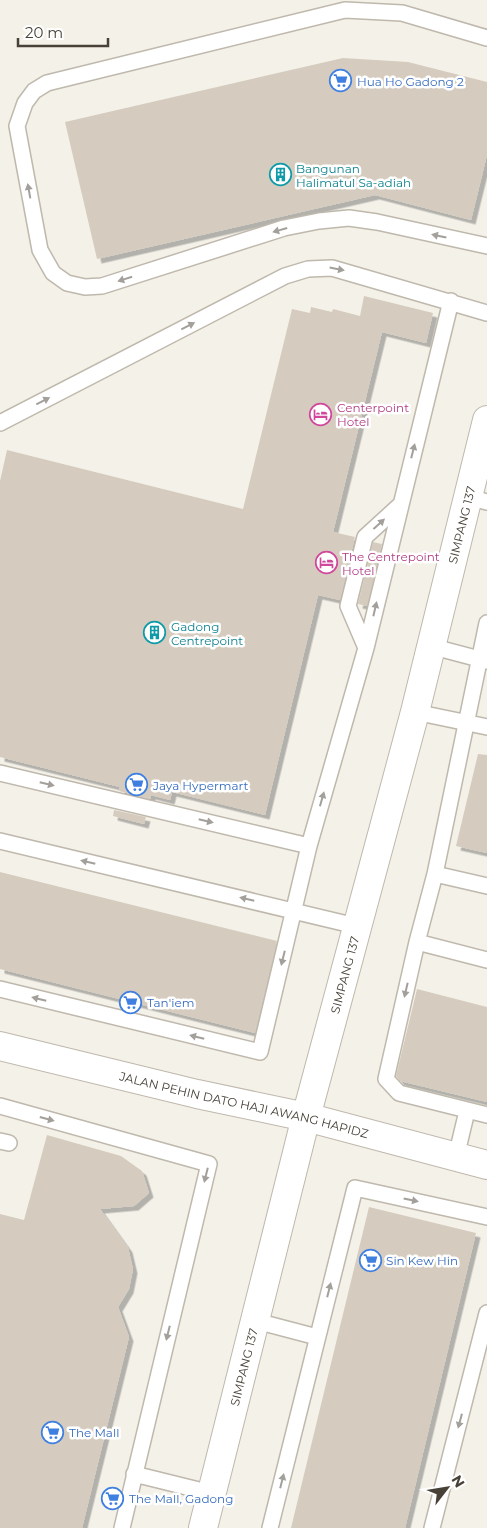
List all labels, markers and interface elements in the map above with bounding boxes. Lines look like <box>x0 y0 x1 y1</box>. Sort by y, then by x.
scale bar <box>18 15 108 47</box>
text: 20 m <box>25 23 63 42</box>
supermarket icon: Hua Ho Gadong 2 <box>329 69 353 93</box>
place label: Hua Ho Gadong 2 <box>357 74 464 89</box>
place label: Bangunan Halimatul Sa-adiah <box>296 161 411 190</box>
building icon: Bangunan Halimatul Sa-adiah <box>268 163 292 187</box>
one-way arrow <box>25 183 33 199</box>
one-way arrow <box>272 226 287 234</box>
one-way arrow <box>432 232 447 240</box>
one-way arrow <box>329 266 345 274</box>
one-way arrow <box>117 275 132 283</box>
one-way arrow <box>181 322 195 330</box>
one-way arrow <box>36 397 51 405</box>
place label: Centerpoint Hotel <box>337 400 409 429</box>
hotel icon: Centerpoint Hotel <box>309 402 333 426</box>
one-way arrow <box>410 443 418 458</box>
street label: SIMPANG 137 <box>444 484 478 565</box>
one-way arrow <box>372 518 384 530</box>
place label: The Centrepoint Hotel <box>342 549 440 578</box>
hotel icon: The Centrepoint Hotel <box>314 551 338 575</box>
one-way arrow <box>371 601 379 616</box>
place label: Gadong Centrepoint <box>171 619 243 648</box>
building icon: Gadong Centrepoint <box>143 621 167 645</box>
supermarket icon: Jaya Hypermart <box>125 773 149 797</box>
place label: Jaya Hypermart <box>152 778 249 793</box>
one-way arrow <box>40 780 55 788</box>
one-way arrow <box>319 791 327 806</box>
one-way arrow <box>198 817 213 825</box>
one-way arrow <box>81 858 96 866</box>
one-way arrow <box>239 895 254 903</box>
street label: SIMPANG 137 <box>327 934 362 1015</box>
one-way arrow <box>279 950 287 965</box>
one-way arrow <box>402 982 410 997</box>
supermarket icon: Tan'iem <box>119 990 143 1014</box>
one-way arrow <box>31 995 46 1003</box>
place label: Tan'iem <box>147 995 194 1010</box>
one-way arrow <box>189 1033 204 1041</box>
street label: JALAN PEHIN DATO HAJI AWANG HAPIDZ <box>117 1068 370 1141</box>
one-way arrow <box>39 1115 55 1123</box>
one-way arrow <box>202 1168 210 1183</box>
one-way arrow <box>404 1197 420 1205</box>
supermarket icon: Sin Kew Hin <box>358 1248 382 1272</box>
place label: Sin Kew Hin <box>386 1253 458 1268</box>
one-way arrow <box>326 1283 334 1298</box>
one-way arrow <box>164 1326 172 1341</box>
street label: SIMPANG 137 <box>226 1327 260 1407</box>
one-way arrow <box>456 1414 464 1429</box>
supermarket icon: The Mall <box>41 1420 65 1444</box>
place label: The Mall <box>69 1425 119 1440</box>
north arrow <box>422 1463 472 1513</box>
text: N <box>448 1472 469 1491</box>
one-way arrow <box>278 1473 286 1488</box>
supermarket icon: The Mall, Gadong <box>101 1486 125 1510</box>
place label: The Mall, Gadong <box>129 1491 233 1506</box>

